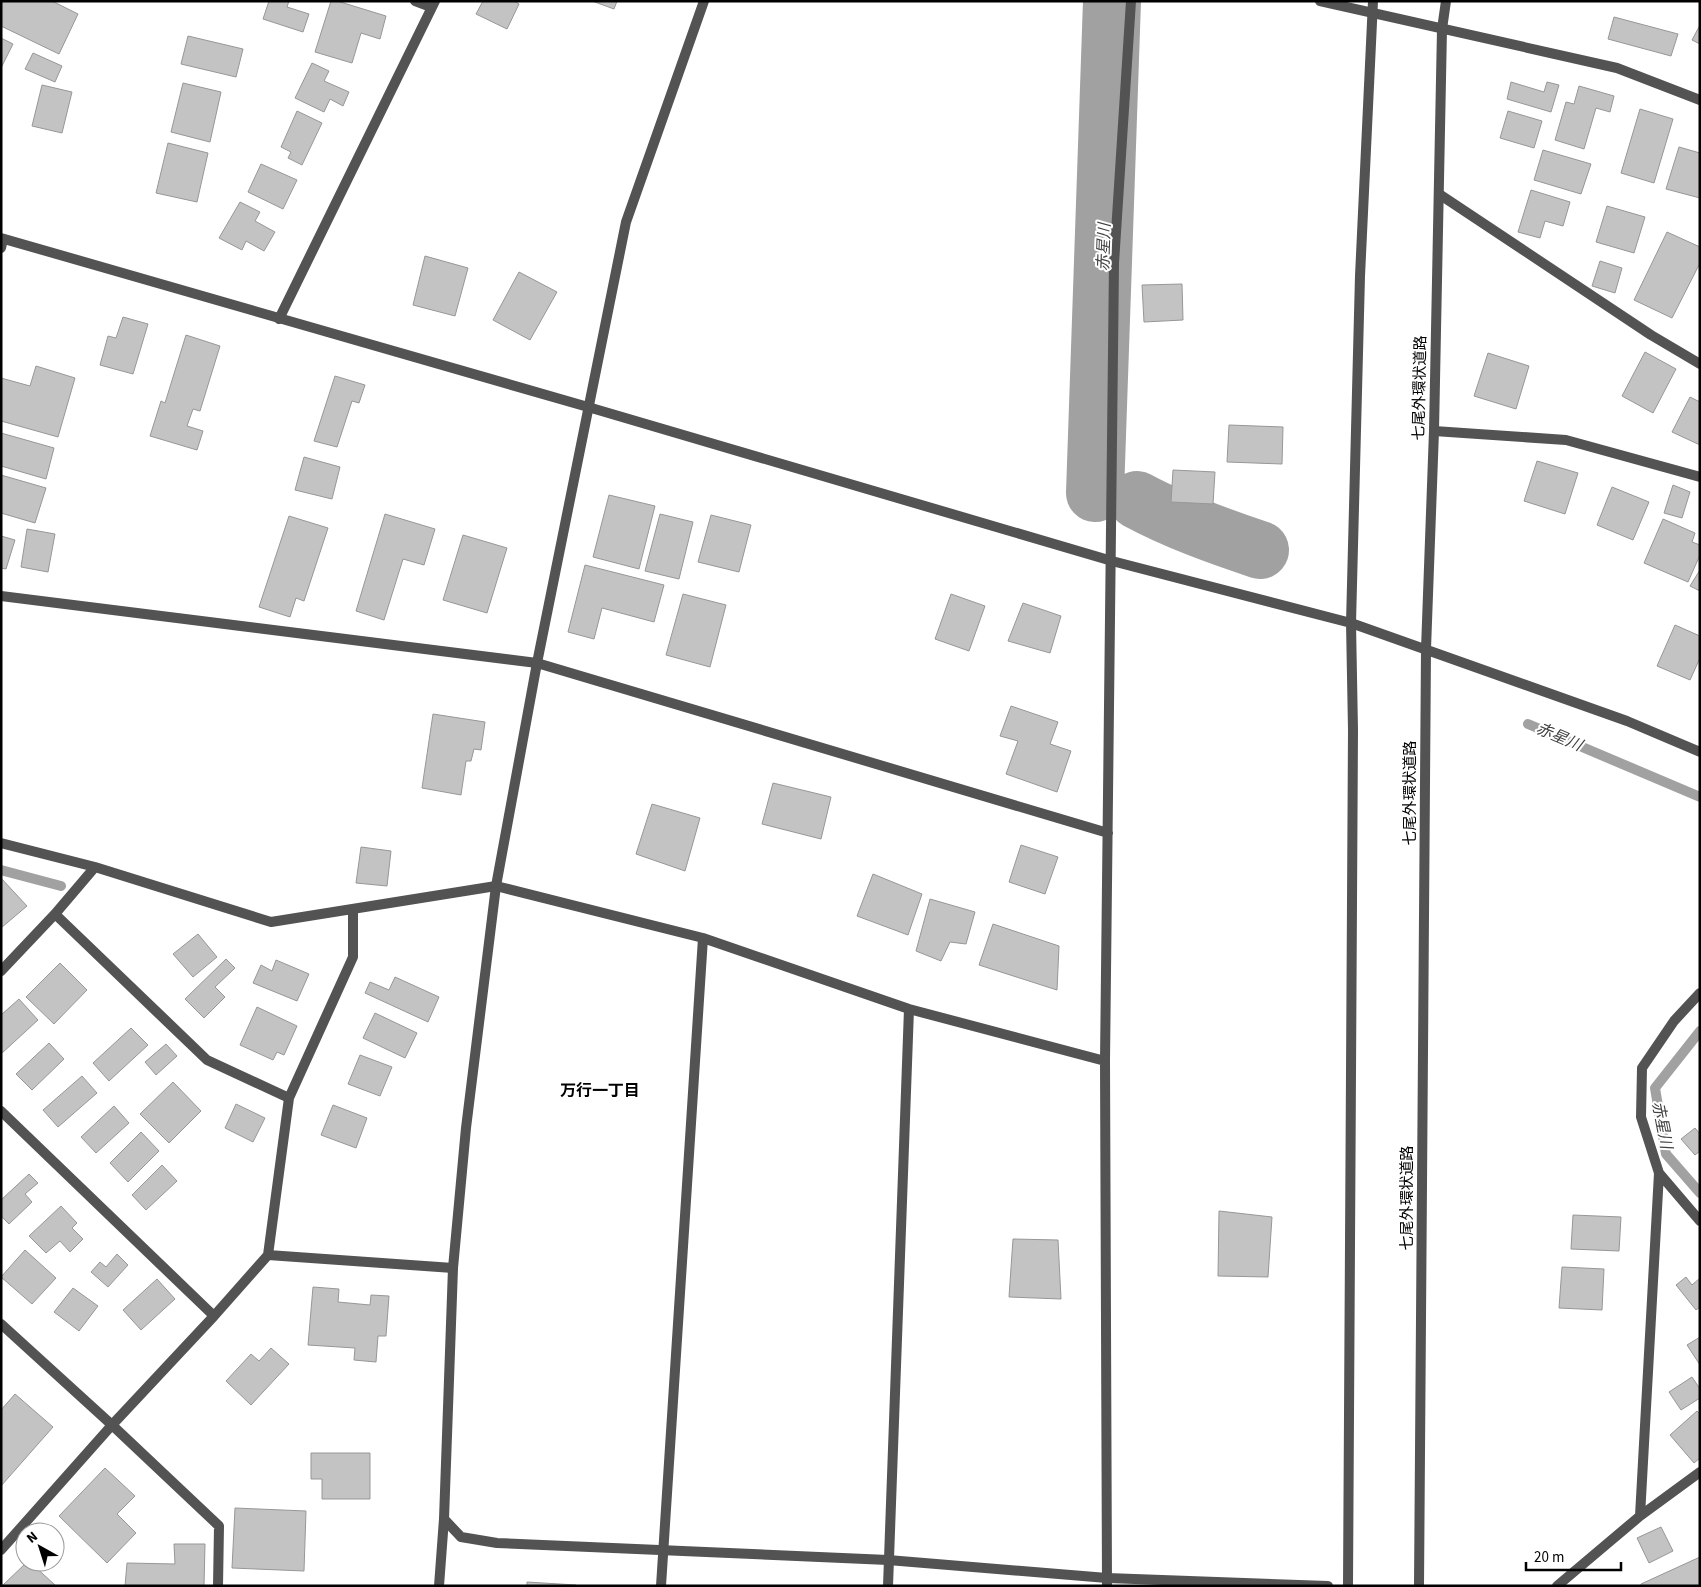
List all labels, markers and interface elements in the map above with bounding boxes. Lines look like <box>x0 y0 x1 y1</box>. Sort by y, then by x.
water label: 赤星川 <box>1092 221 1116 271</box>
street label: 七尾外環状道路 <box>1409 335 1431 441</box>
water label: 赤星川 <box>1533 717 1587 757</box>
street label: 七尾外環状道路 <box>1400 740 1421 846</box>
district label: 万行一丁目 <box>560 1080 640 1102</box>
water label: 赤星川 <box>1647 1099 1678 1153</box>
street label: 七尾外環状道路 <box>1397 1145 1418 1251</box>
north arrow <box>15 1522 65 1572</box>
text: N <box>23 1527 42 1548</box>
scale bar <box>1526 1540 1621 1572</box>
text: 20 m <box>1534 1547 1564 1568</box>

